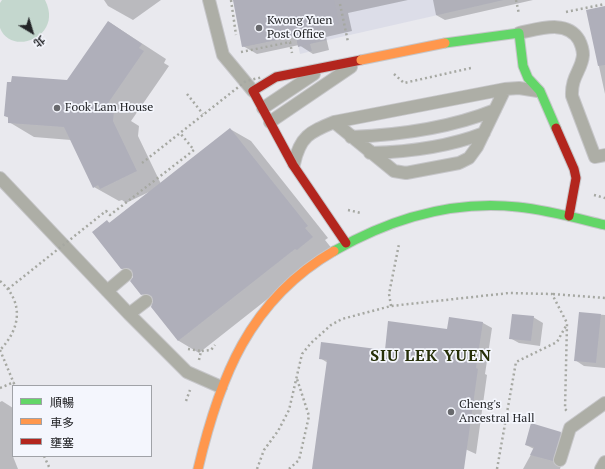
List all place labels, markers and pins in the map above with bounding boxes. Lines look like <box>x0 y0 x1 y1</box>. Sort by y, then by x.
place label: Kwong Yuen Post Office <box>267 14 332 42</box>
marker: Kwong Yuen Post Office <box>254 23 264 33</box>
place label: Fook Lam House <box>65 101 153 115</box>
marker: Fook Lam House <box>52 103 62 113</box>
place label: Cheng's Ancestral Hall <box>459 398 535 426</box>
marker: Cheng's Ancestral Hall <box>446 407 456 417</box>

